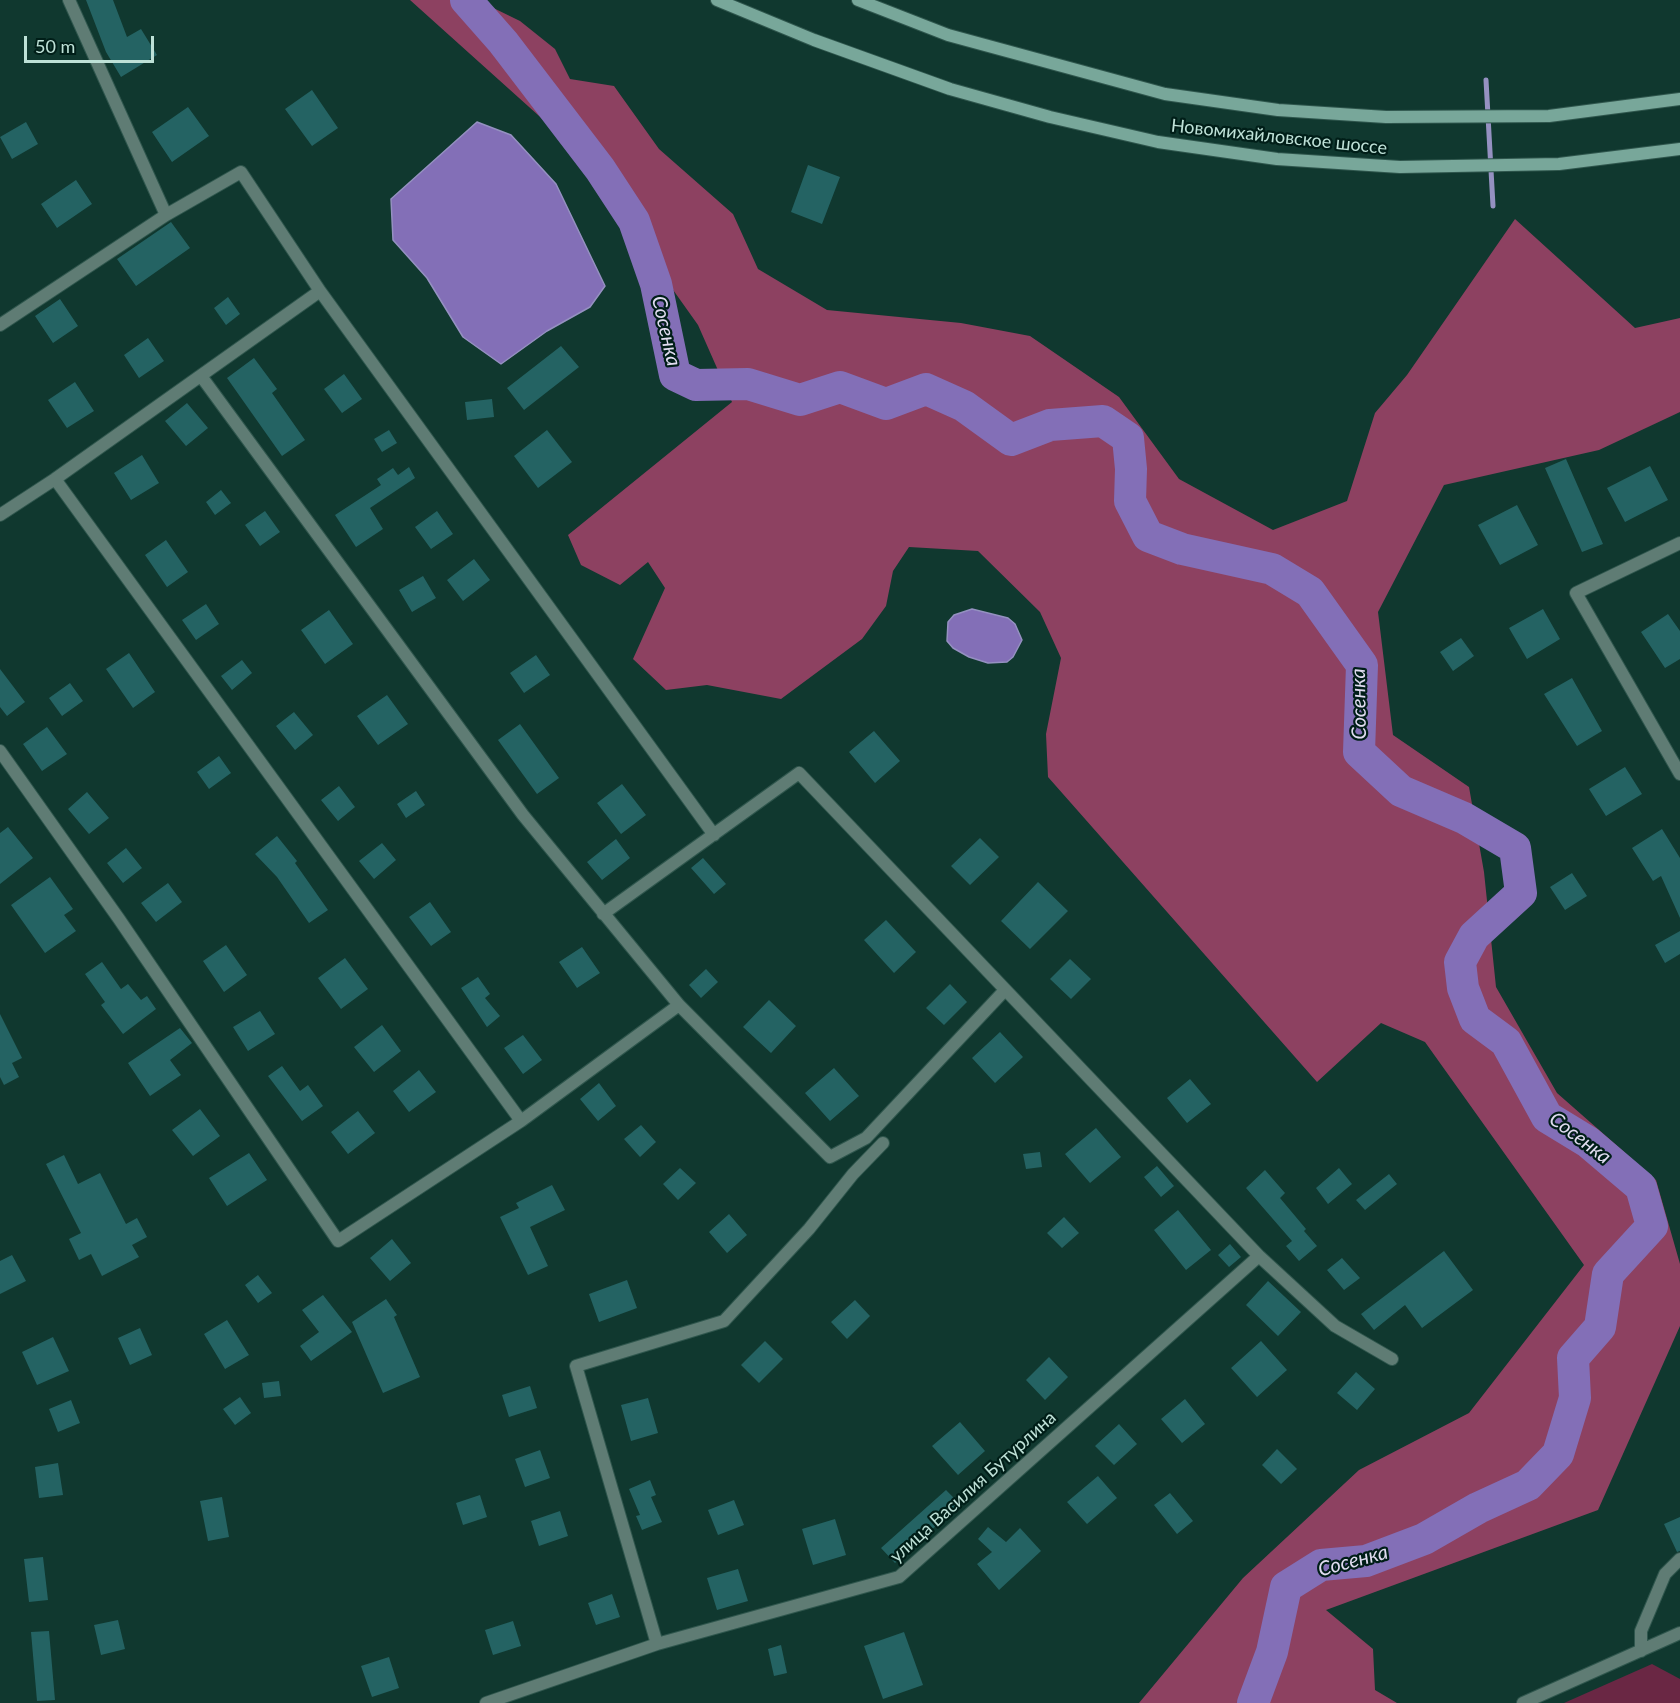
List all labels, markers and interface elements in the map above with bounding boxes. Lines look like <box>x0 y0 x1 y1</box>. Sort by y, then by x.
scale bar <box>27 24 158 62</box>
text: 50 m <box>35 35 75 57</box>
street label: Новомихайловское шоссе <box>1170 115 1388 159</box>
water label: Сосенка <box>646 294 686 368</box>
water label: Сосенка <box>1346 668 1372 740</box>
water label: Сосенка <box>1544 1107 1616 1169</box>
street label: улица Василия Бутурлина <box>886 1407 1060 1567</box>
water label: Сосенка <box>1316 1540 1390 1582</box>

